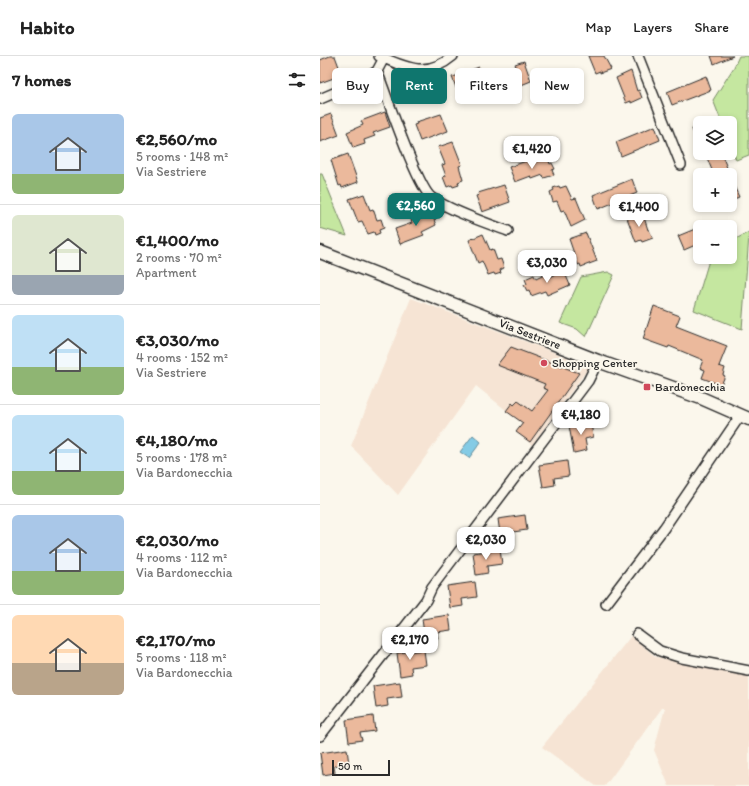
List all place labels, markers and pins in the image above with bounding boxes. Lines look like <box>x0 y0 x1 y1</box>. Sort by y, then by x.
pin: €1,420 <box>499 136 565 170</box>
pin: €2,560 <box>383 193 449 227</box>
pin: €1,400 <box>606 194 672 228</box>
pin: €3,030 <box>514 250 580 284</box>
place label: Shopping Center <box>552 356 638 370</box>
marker: Shopping Center <box>539 358 549 368</box>
place label: Bardonecchia <box>655 380 725 394</box>
marker: Bardonecchia <box>642 382 652 392</box>
pin: €4,180 <box>548 402 614 436</box>
pin: €2,030 <box>453 527 519 561</box>
pin: €2,170 <box>377 627 443 661</box>

